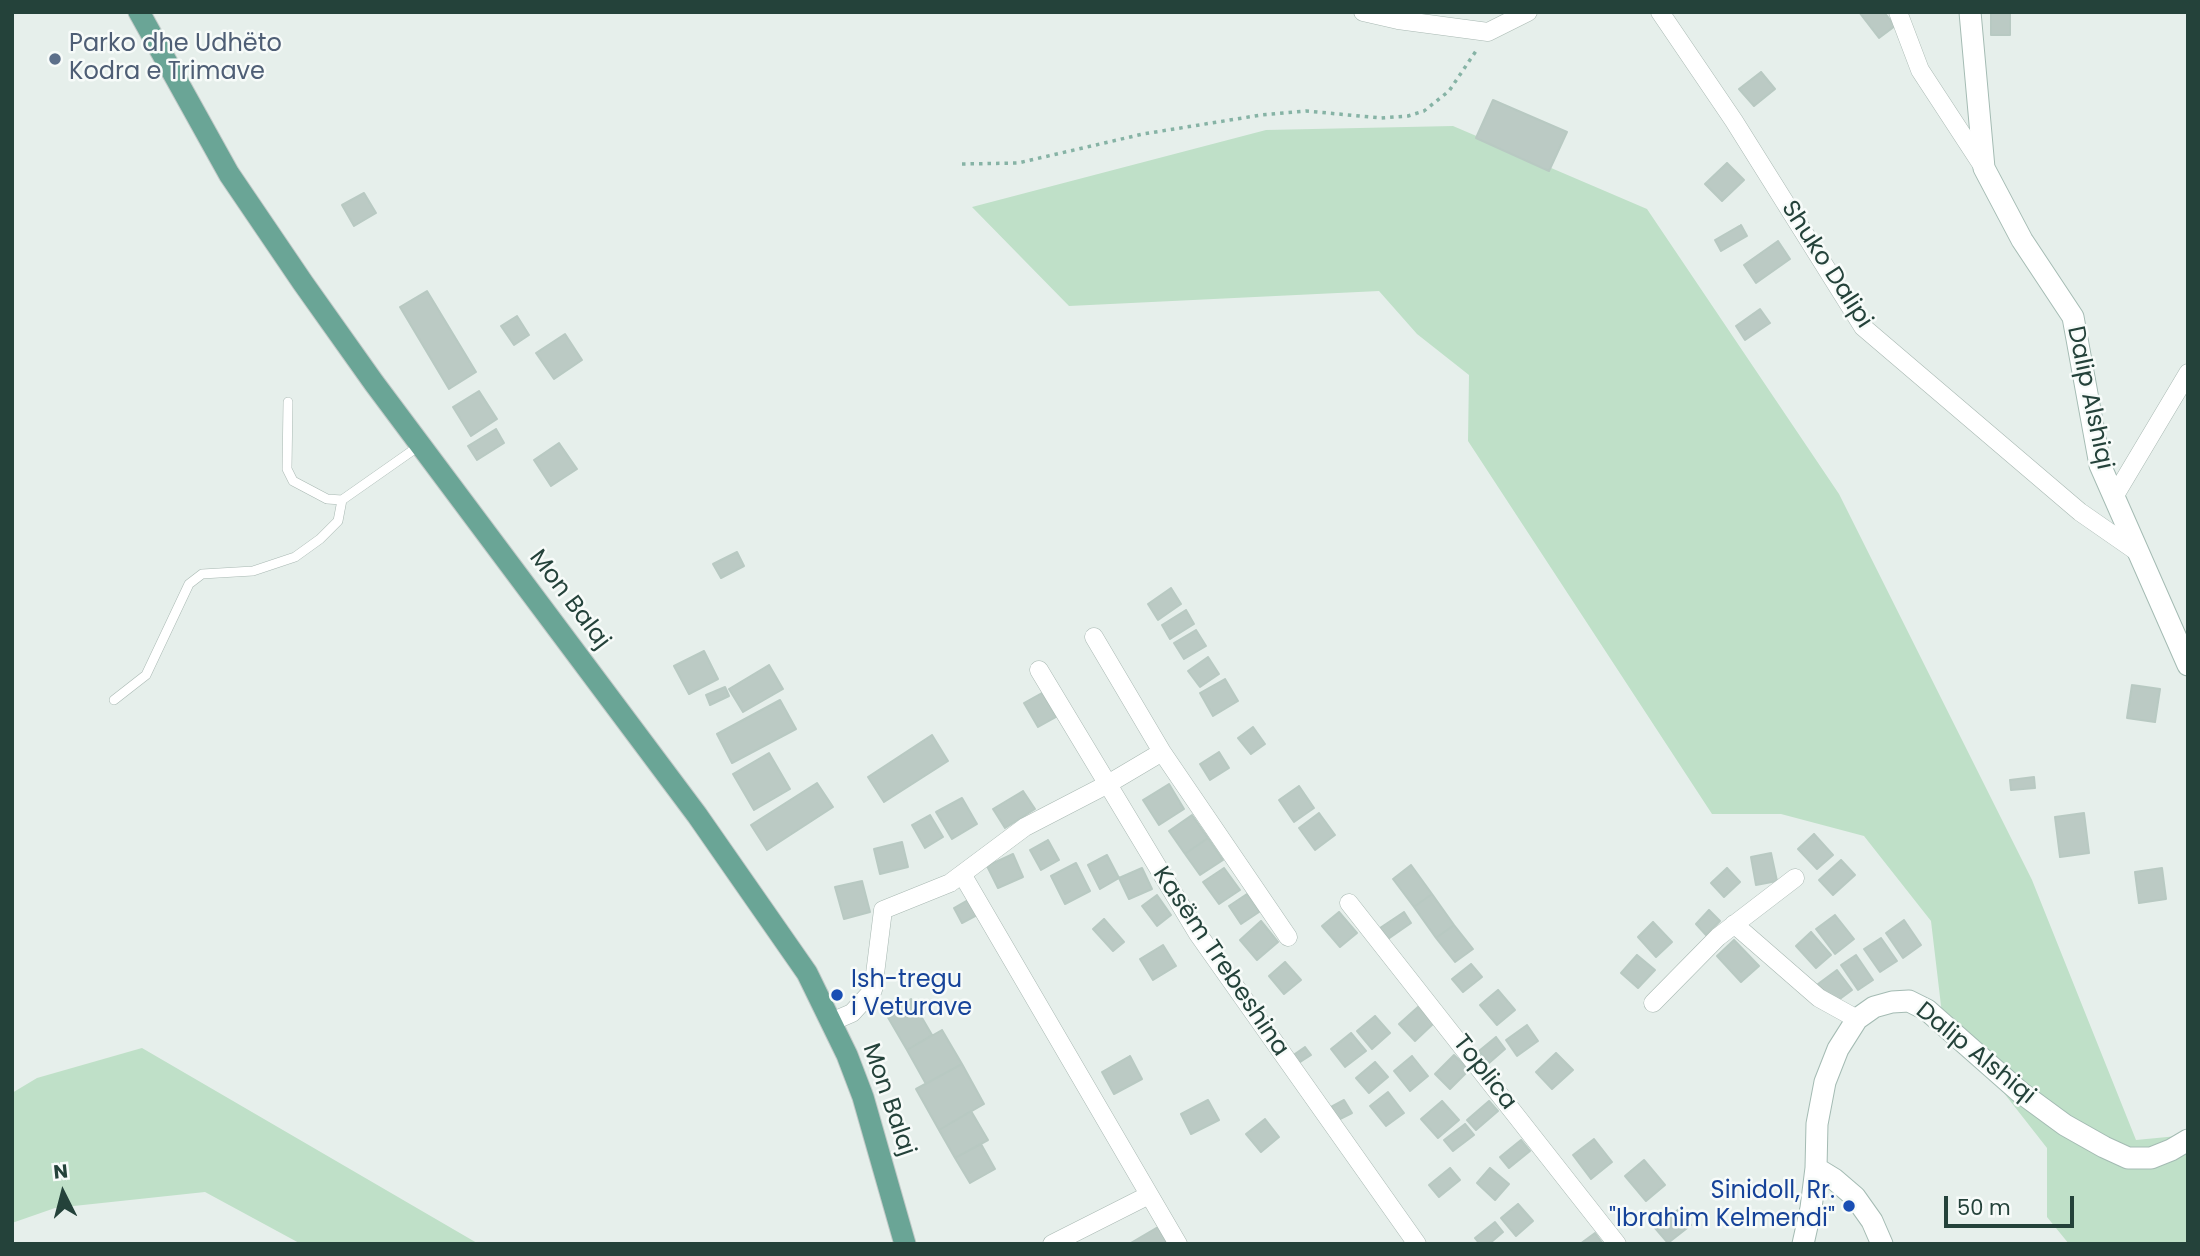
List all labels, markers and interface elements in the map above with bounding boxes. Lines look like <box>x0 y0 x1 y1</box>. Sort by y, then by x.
place label: Parko dhe Udhëto Kodra e Trimave <box>69 31 282 87</box>
marker: Parko dhe Udhëto Kodra e Trimave <box>47 51 63 67</box>
street label: Shuko Dalipi <box>1774 196 1878 334</box>
street label: Dalip Alshiqi <box>2060 324 2118 472</box>
street label: Mon Balaj <box>522 545 616 655</box>
street label: Kasëm Trebeshina <box>1146 862 1294 1062</box>
place label: Ish-tregu i Veturave <box>851 967 972 1023</box>
marker: Ish-tregu i Veturave <box>829 987 845 1003</box>
street label: Dalip Alshiqi <box>1909 997 2041 1111</box>
street label: Toplica <box>1446 1030 1522 1116</box>
street label: Mon Balaj <box>855 1040 921 1160</box>
text: N <box>52 1157 69 1186</box>
north arrow <box>28 1158 98 1228</box>
place label: Sinidoll, Rr. "Ibrahim Kelmendi" <box>1609 1178 1835 1234</box>
scale bar <box>1948 1182 2078 1226</box>
text: 50 m <box>1957 1193 2011 1222</box>
marker: Sinidoll, Rr. "Ibrahim Kelmendi" <box>1841 1198 1857 1214</box>

